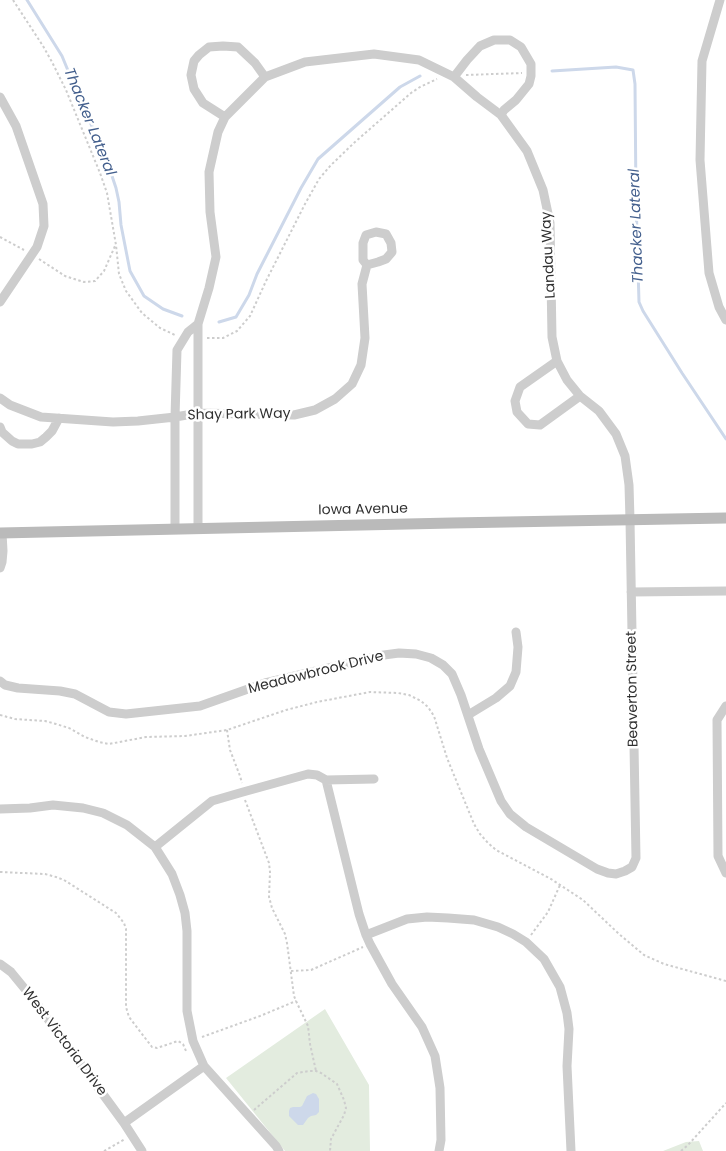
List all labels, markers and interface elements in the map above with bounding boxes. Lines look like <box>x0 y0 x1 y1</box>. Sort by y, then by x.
water label: Thacker Lateral <box>59 65 119 179</box>
water label: Thacker Lateral <box>626 168 648 284</box>
street label: Landau Way <box>538 211 560 299</box>
street label: Shay Park Way <box>187 406 291 424</box>
street label: Iowa Avenue <box>318 501 408 519</box>
street label: Beaverton Street <box>624 631 642 747</box>
street label: Meadowbrook Drive <box>247 648 385 698</box>
street label: West Victoria Drive <box>18 985 110 1099</box>

